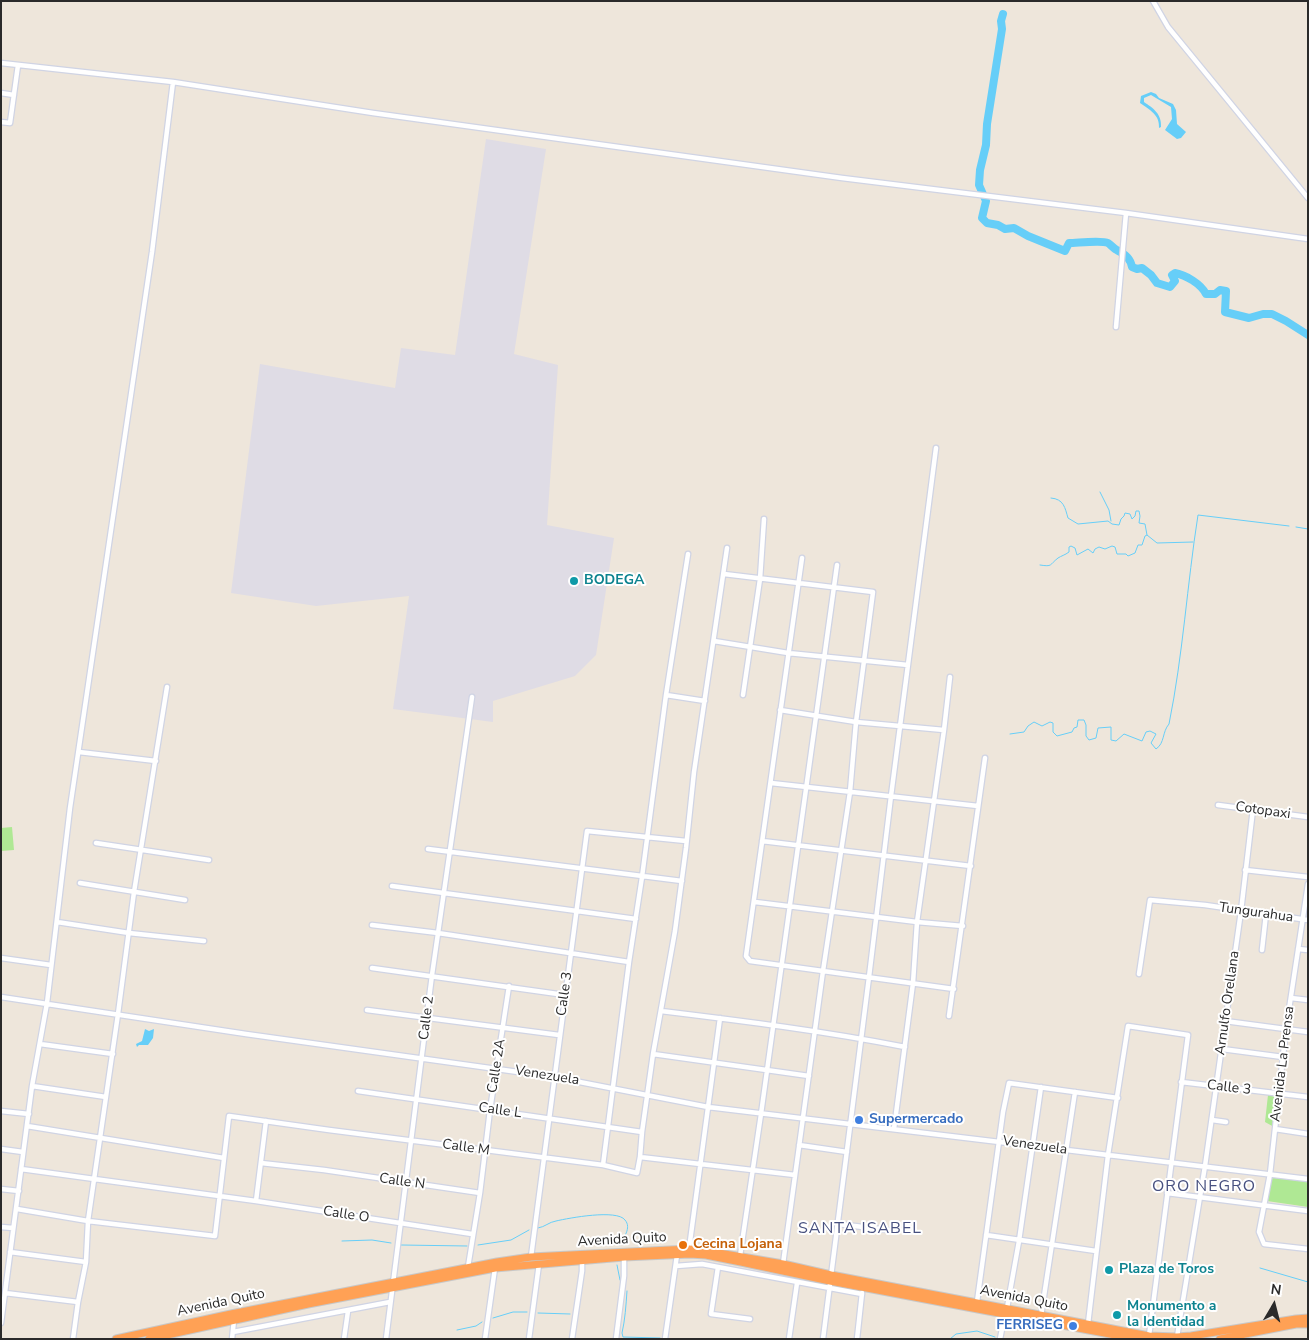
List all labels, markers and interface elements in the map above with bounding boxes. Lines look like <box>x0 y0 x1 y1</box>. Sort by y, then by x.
place label: BODEGA <box>584 573 644 589</box>
marker: BODEGA <box>568 575 580 587</box>
street label: Cotopaxi <box>1234 799 1292 823</box>
street label: Tungurahua <box>1218 899 1294 927</box>
street label: Arnulfo Orellana <box>1212 950 1244 1056</box>
street label: Calle 3 <box>554 971 576 1017</box>
street label: Calle 2 <box>416 995 438 1041</box>
street label: Avenida La Prensa <box>1268 1005 1298 1123</box>
street label: Calle 2A <box>484 1038 510 1094</box>
street label: Venezuela <box>514 1063 580 1089</box>
street label: Calle 3 <box>1206 1077 1252 1099</box>
street label: Calle L <box>477 1100 523 1122</box>
place label: Supermercado <box>869 1112 963 1128</box>
marker: Supermercado <box>853 1114 865 1126</box>
street label: Venezuela <box>1002 1133 1068 1159</box>
street label: Calle M <box>441 1136 491 1160</box>
street label: Calle N <box>378 1170 426 1194</box>
district label: ORO NEGRO <box>1151 1177 1257 1197</box>
street label: Calle O <box>322 1203 370 1227</box>
district label: SANTA ISABEL <box>797 1219 923 1239</box>
street label: Avenida Quito <box>577 1229 667 1251</box>
place label: Cecina Lojana <box>693 1237 782 1253</box>
marker: Cecina Lojana <box>677 1239 689 1251</box>
place label: Plaza de Toros <box>1119 1262 1214 1278</box>
marker: Plaza de Toros <box>1103 1264 1115 1276</box>
north arrow <box>1249 1280 1299 1330</box>
text: N <box>1270 1280 1283 1300</box>
street label: Avenida Quito <box>979 1282 1069 1316</box>
street label: Avenida Quito <box>176 1286 266 1320</box>
place label: Monumento a la Identidad <box>1127 1299 1216 1331</box>
marker: Monumento a la Identidad <box>1111 1309 1123 1321</box>
place label: FERRISEG <box>996 1318 1063 1334</box>
marker: FERRISEG <box>1067 1320 1079 1332</box>

